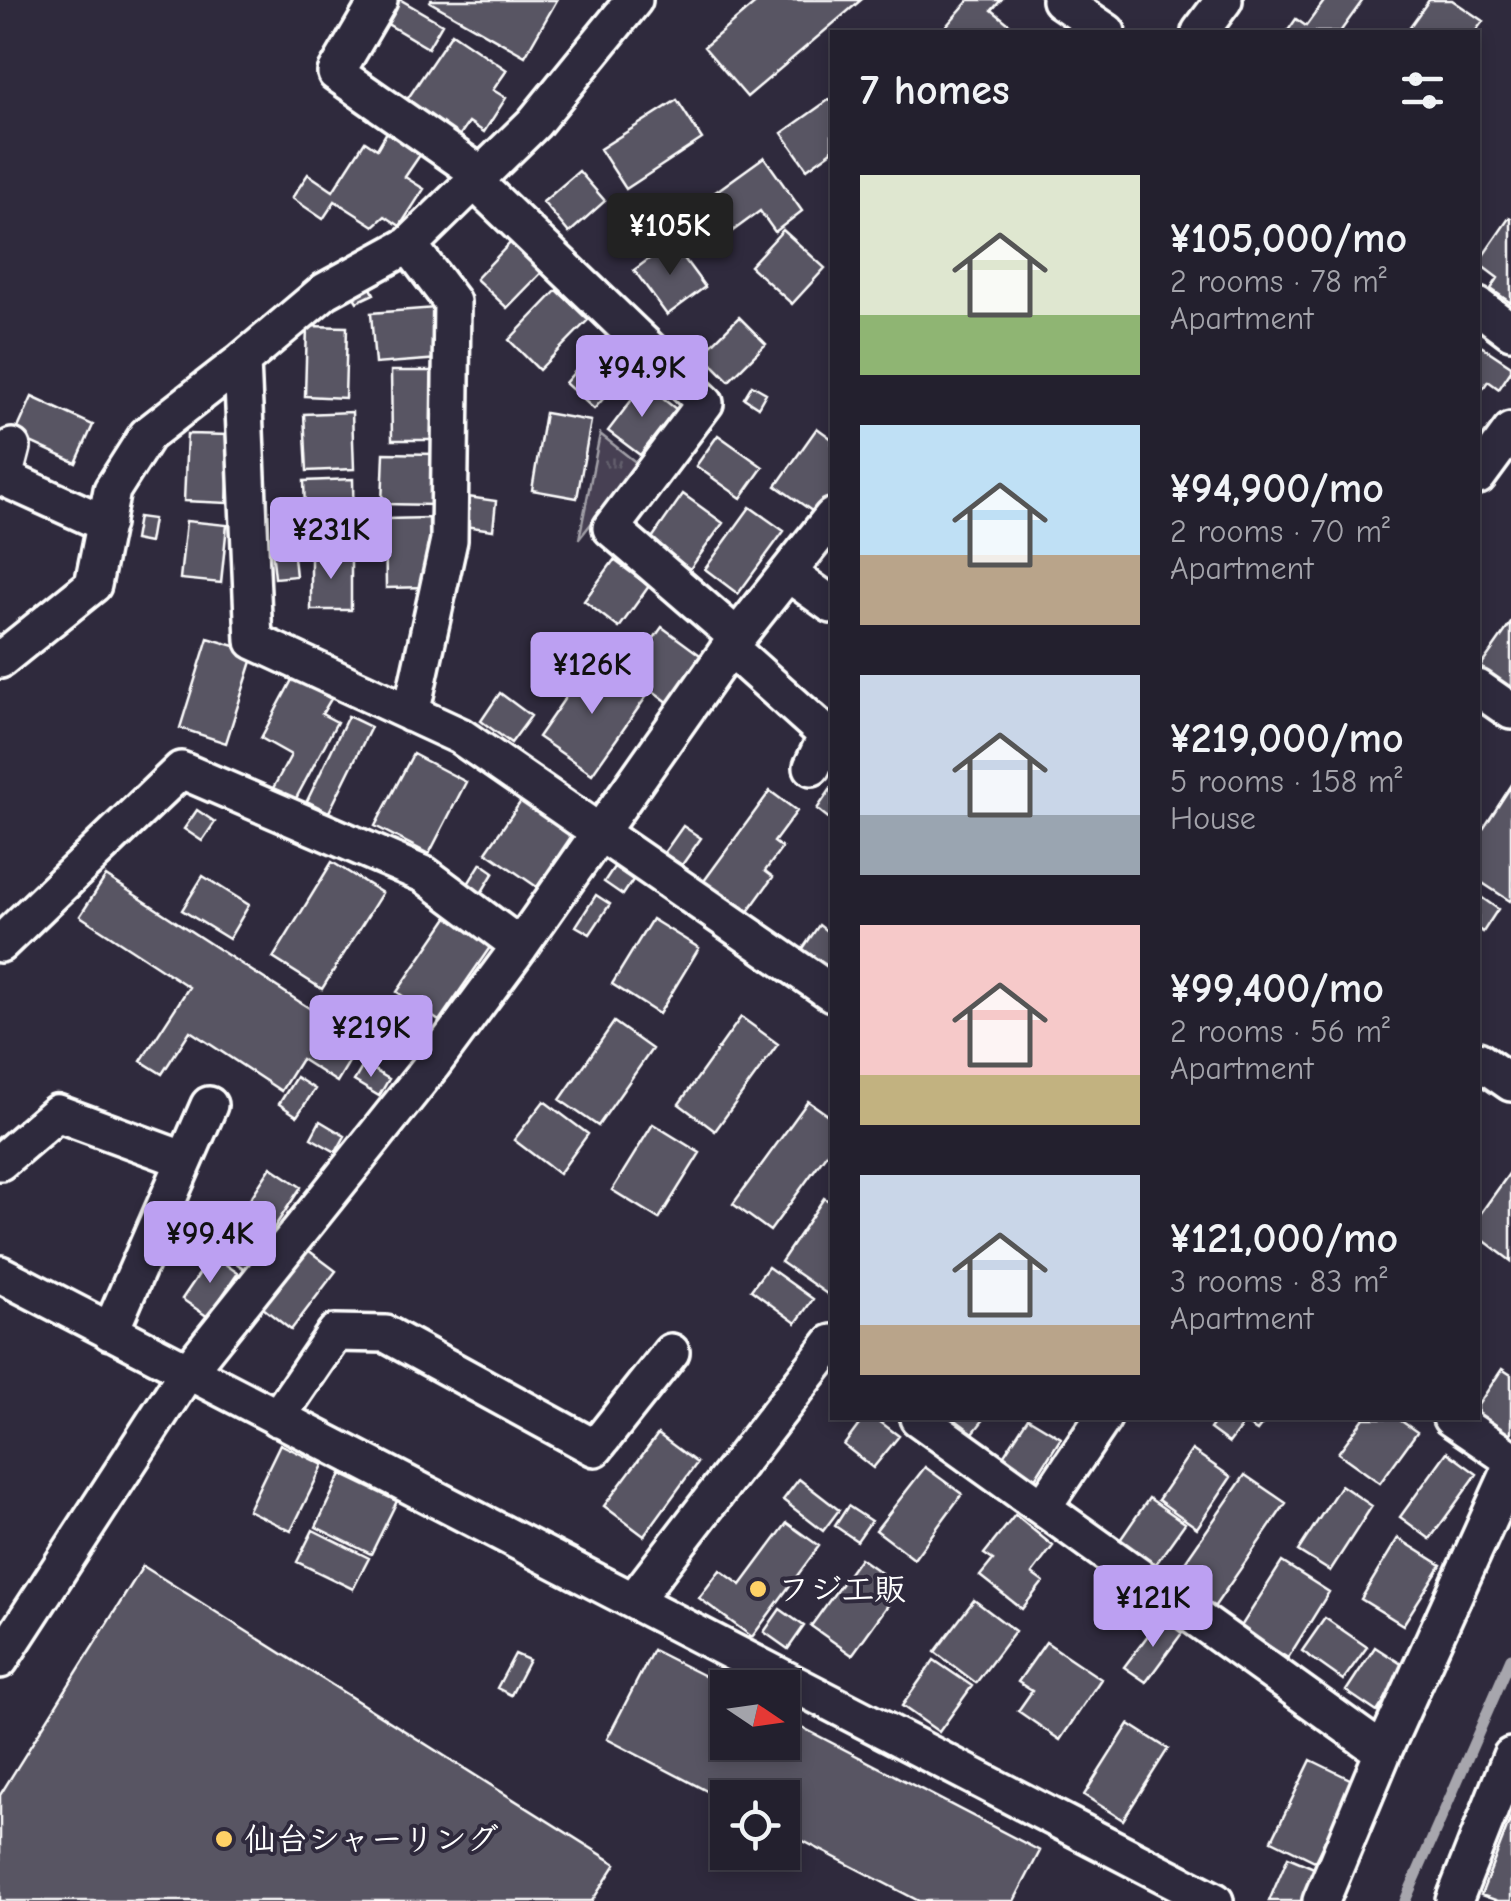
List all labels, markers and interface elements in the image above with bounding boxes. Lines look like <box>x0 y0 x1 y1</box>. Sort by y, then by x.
icon: filters <box>1395 63 1450 118</box>
text: 7 homes <box>860 66 1010 115</box>
pin: ¥105K <box>600 193 740 278</box>
text: ¥105K <box>629 207 711 244</box>
text: ¥105,000/mo <box>1170 214 1407 263</box>
icon: home <box>940 215 1060 335</box>
text: 2 rooms · 78 m² <box>1170 263 1387 300</box>
text: Apartment <box>1170 300 1313 337</box>
pin: ¥94.9K <box>561 335 723 420</box>
text: ¥94.9K <box>598 349 686 386</box>
text: ¥94,900/mo <box>1170 464 1384 513</box>
icon: home <box>940 465 1060 585</box>
pin: ¥231K <box>261 497 401 582</box>
text: ¥231K <box>292 511 370 548</box>
text: 2 rooms · 70 m² <box>1170 513 1390 550</box>
text: Apartment <box>1170 550 1313 587</box>
pin: ¥126K <box>522 632 662 717</box>
text: ¥126K <box>552 646 632 683</box>
text: ¥219,000/mo <box>1170 714 1404 763</box>
icon: home <box>940 715 1060 835</box>
text: 5 rooms · 158 m² <box>1170 763 1402 800</box>
text: House <box>1170 800 1256 837</box>
text: ¥99,400/mo <box>1170 964 1384 1013</box>
icon: home <box>940 965 1060 1085</box>
pin: ¥219K <box>301 995 441 1080</box>
text: ¥219K <box>331 1009 411 1046</box>
text: 2 rooms · 56 m² <box>1170 1013 1390 1050</box>
text: Apartment <box>1170 1050 1313 1087</box>
pin: ¥99.4K <box>129 1201 291 1286</box>
text: ¥121,000/mo <box>1170 1214 1398 1263</box>
text: ¥99.4K <box>166 1215 254 1252</box>
icon: home <box>940 1215 1060 1335</box>
text: 3 rooms · 83 m² <box>1170 1263 1387 1300</box>
text: Apartment <box>1170 1300 1313 1337</box>
pin: ¥121K <box>1083 1565 1223 1650</box>
place label: フジ工販 <box>778 1571 906 1608</box>
marker: フジ工販 <box>747 1578 769 1600</box>
text: ¥121K <box>1116 1579 1190 1616</box>
north arrow <box>710 1670 800 1760</box>
map controls <box>710 1670 800 1870</box>
button: locate <box>710 1780 800 1870</box>
place label: 仙台シャーリング <box>244 1821 499 1858</box>
marker: 仙台シャーリング <box>213 1828 235 1850</box>

